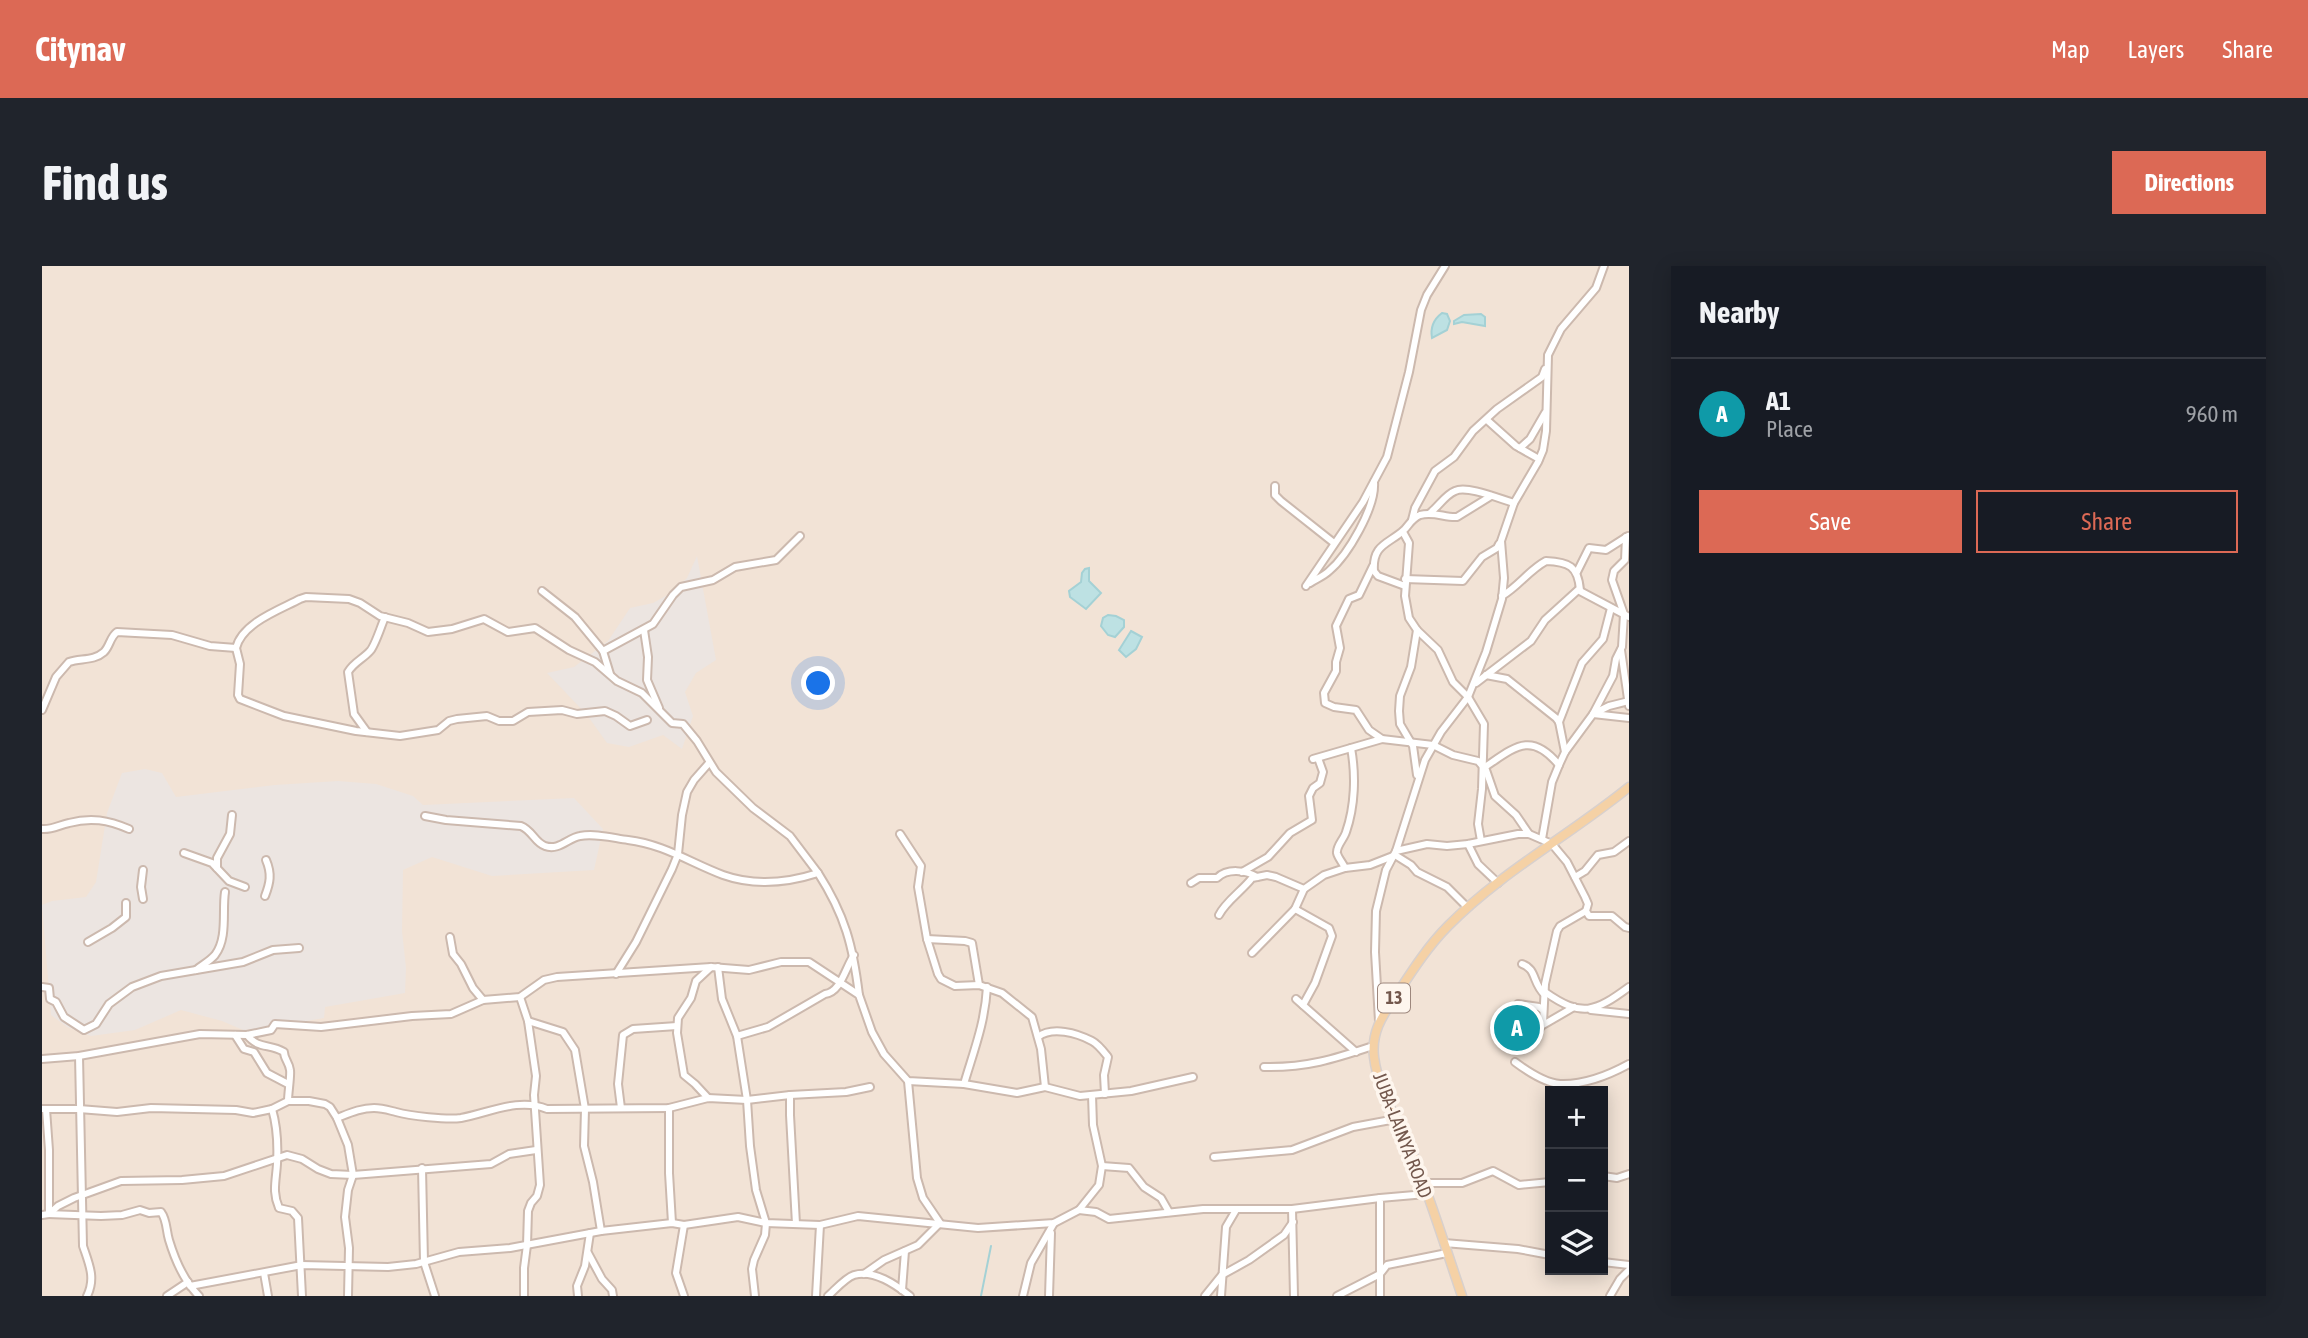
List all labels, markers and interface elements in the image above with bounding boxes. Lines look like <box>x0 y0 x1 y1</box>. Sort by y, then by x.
text: Citynav <box>35 30 126 68</box>
text: Map <box>2051 36 2090 63</box>
text: Layers <box>2128 36 2184 63</box>
text: Share <box>2222 36 2273 63</box>
button: Directions <box>2112 151 2266 214</box>
text: Find us <box>42 154 168 210</box>
text: Nearby <box>1699 295 1779 329</box>
text: A1 <box>1766 386 1791 416</box>
text: A <box>1716 401 1728 427</box>
text: 960 m <box>2186 401 2238 427</box>
text: Place <box>1766 416 1813 442</box>
button: Save <box>1699 490 1962 553</box>
button: Share <box>1976 490 2238 553</box>
your location <box>801 666 835 700</box>
road number: 13 <box>1378 984 1410 1012</box>
pin: A <box>1494 1002 1540 1054</box>
street label: JUBA-LAINYA ROAD <box>1369 1069 1437 1201</box>
map controls <box>1545 1086 1608 1275</box>
button: + <box>1545 1086 1608 1149</box>
button: − <box>1545 1149 1608 1212</box>
button: layers <box>1545 1212 1608 1275</box>

